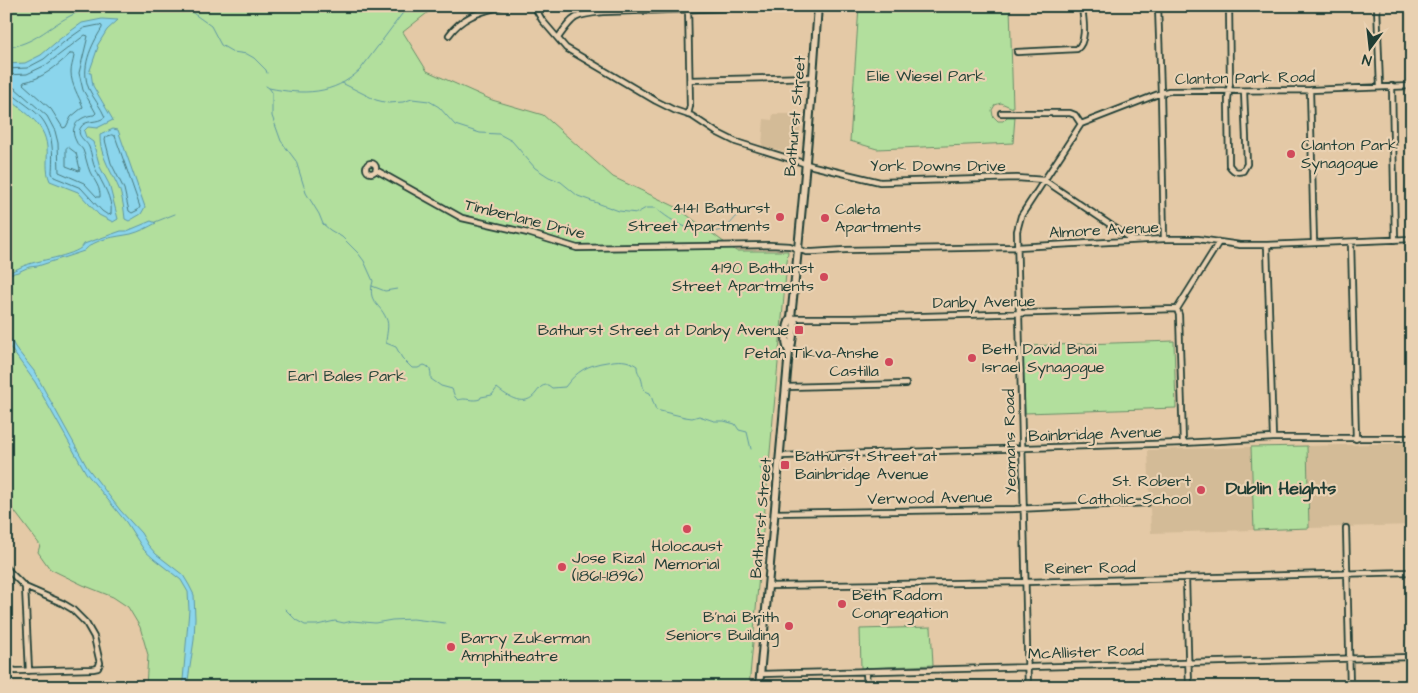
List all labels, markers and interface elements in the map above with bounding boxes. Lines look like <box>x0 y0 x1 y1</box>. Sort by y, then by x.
north arrow <box>1346 22 1396 72</box>
text: N <box>1360 49 1374 70</box>
street label: Bathurst Street <box>779 54 811 177</box>
park label: Elie Wiesel Park <box>867 65 985 87</box>
street label: Clanton Park Road <box>1175 66 1315 90</box>
place label: Clanton Park Synagogue <box>1301 134 1398 175</box>
marker: Clanton Park Synagogue <box>1285 148 1297 160</box>
street label: York Downs Drive <box>870 155 1006 177</box>
street label: Timberlane Drive <box>462 193 588 245</box>
place label: 4141 Bathurst Street Apartments <box>628 197 771 237</box>
place label: Caleta Apartments <box>835 198 921 238</box>
marker: 4141 Bathurst Street Apartments <box>774 211 786 223</box>
marker: Caleta Apartments <box>819 212 831 224</box>
street label: Almore Avenue <box>1048 216 1160 244</box>
place label: 4190 Bathurst Street Apartments <box>672 257 815 297</box>
marker: 4190 Bathurst Street Apartments <box>818 271 830 283</box>
street label: Danby Avenue <box>932 290 1036 315</box>
place label: Bathurst Street at Danby Avenue <box>538 319 789 342</box>
marker: Bathurst Street at Danby Avenue <box>793 324 805 336</box>
place label: Beth David Bnai Israel Synagogue <box>982 338 1105 379</box>
place label: Petah Tikva-Anshe Castilla <box>745 342 879 382</box>
marker: Beth David Bnai Israel Synagogue <box>966 352 978 364</box>
marker: Petah Tikva-Anshe Castilla <box>883 356 895 368</box>
park label: Earl Bales Park <box>288 365 406 387</box>
street label: Yeomans Road <box>998 389 1022 495</box>
street label: Bainbridge Avenue <box>1028 421 1163 448</box>
place label: Bathurst Street at Bainbridge Avenue <box>795 445 938 486</box>
street label: Bathurst Street <box>745 456 777 579</box>
marker: Bathurst Street at Bainbridge Avenue <box>779 459 791 471</box>
place label: St. Robert Catholic School <box>1078 470 1192 510</box>
district label: Dublin Heights <box>1226 476 1336 502</box>
marker: St. Robert Catholic School <box>1195 484 1207 496</box>
street label: Verwood Avenue <box>867 486 993 510</box>
marker: Holocaust Memorial <box>681 523 693 535</box>
place label: Holocaust Memorial <box>651 535 723 575</box>
place label: Jose Rizal (1861-1896) <box>572 547 645 587</box>
street label: Reiner Road <box>1044 556 1136 580</box>
marker: Jose Rizal (1861-1896) <box>556 561 568 573</box>
place label: Beth Radom Congregation <box>852 584 948 625</box>
marker: Beth Radom Congregation <box>836 598 848 610</box>
place label: B'nai Brith Seniors Building <box>666 606 779 647</box>
marker: B'nai Brith Seniors Building <box>783 620 795 632</box>
place label: Barry Zukerman Amphitheatre <box>461 627 590 667</box>
street label: McAllister Road <box>1028 639 1144 665</box>
marker: Barry Zukerman Amphitheatre <box>445 641 457 653</box>

